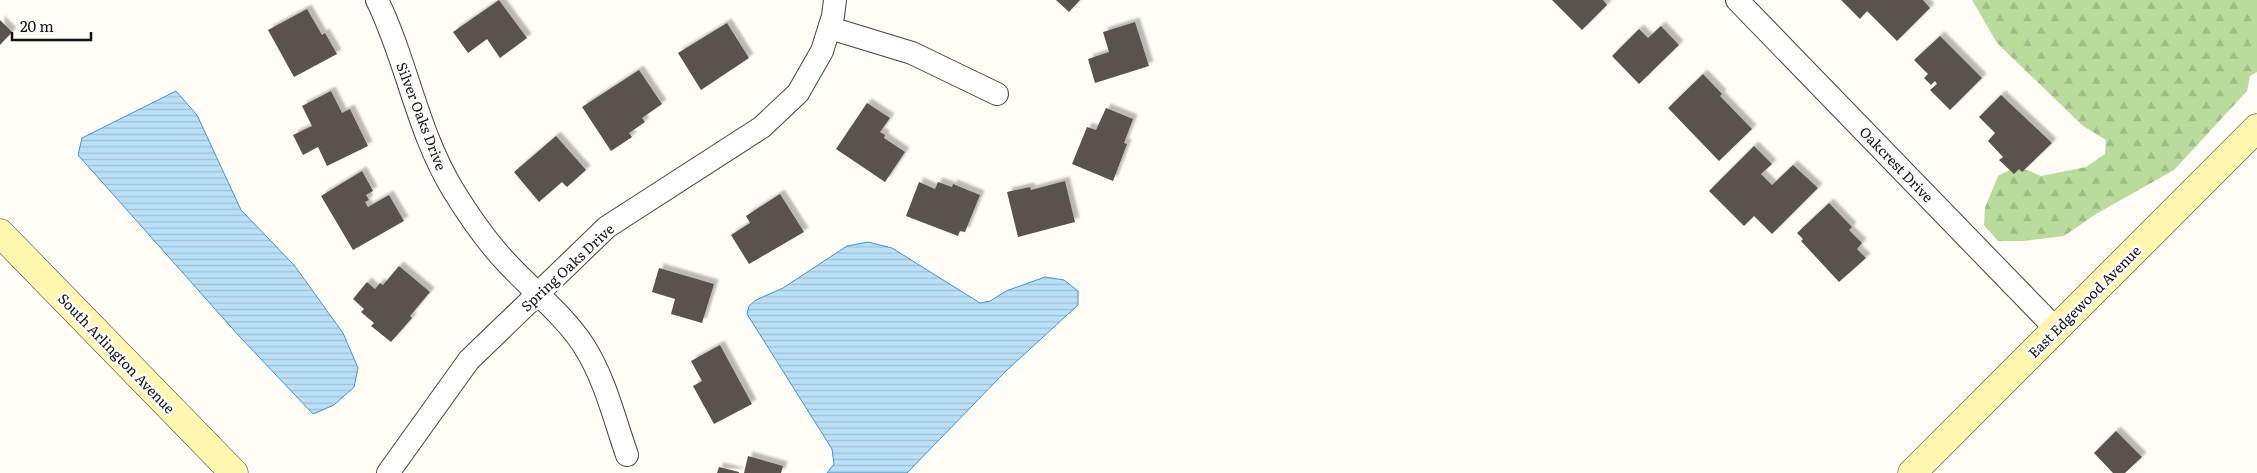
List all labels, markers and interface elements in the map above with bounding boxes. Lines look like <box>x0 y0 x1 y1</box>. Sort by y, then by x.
scale bar <box>12 10 91 42</box>
text: 20 m <box>20 14 54 37</box>
street label: Silver Oaks Drive <box>392 59 452 173</box>
street label: Oakcrest Drive <box>1856 122 1938 206</box>
street label: Spring Oaks Drive <box>516 219 618 315</box>
street label: East Edgewood Avenue <box>2023 240 2145 362</box>
street label: South Arlington Avenue <box>54 288 180 418</box>

